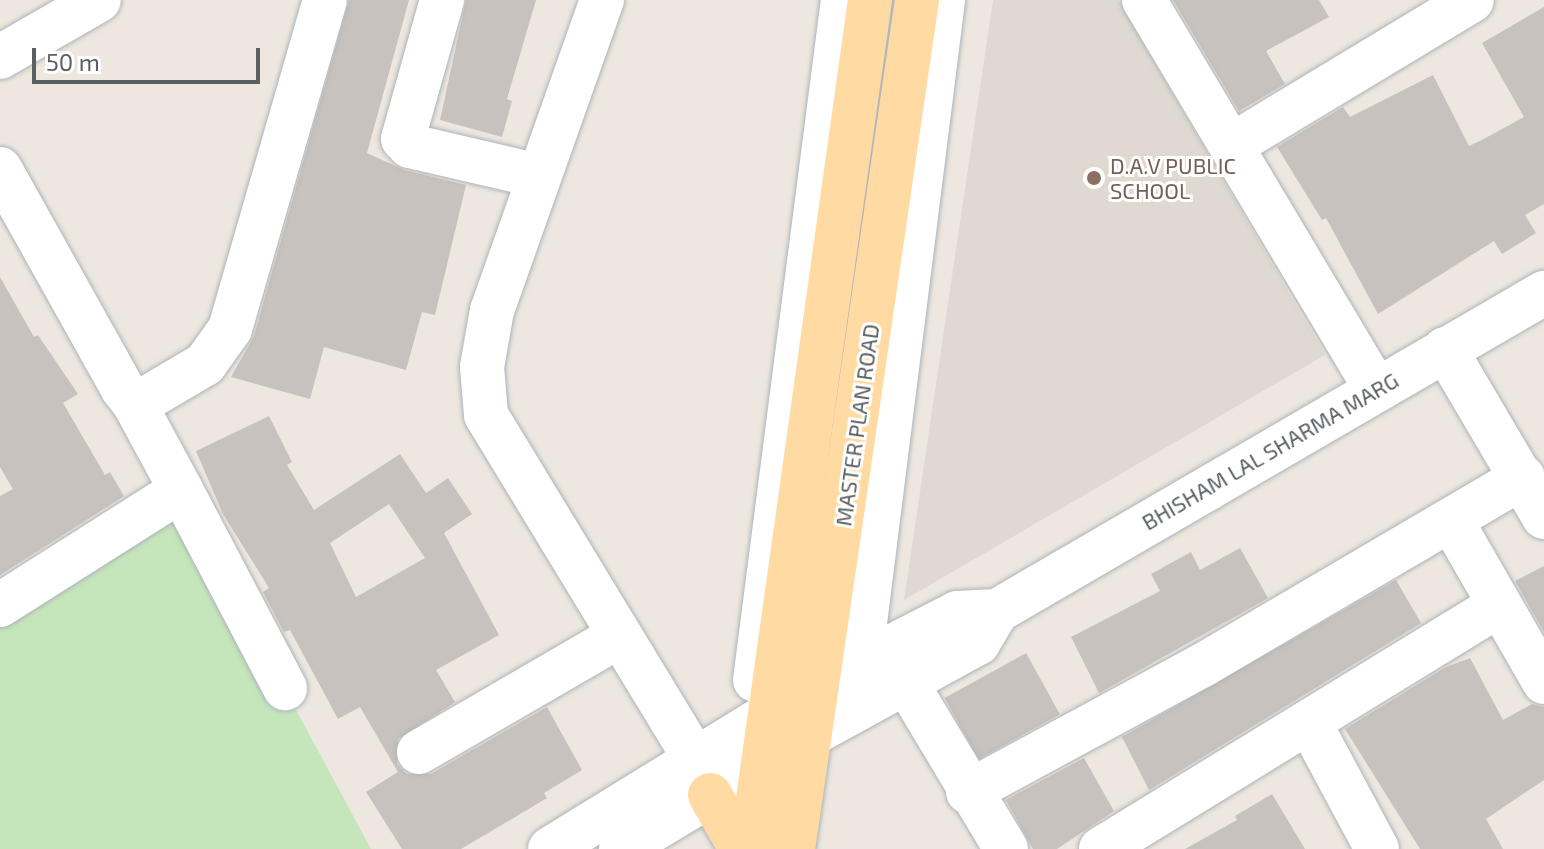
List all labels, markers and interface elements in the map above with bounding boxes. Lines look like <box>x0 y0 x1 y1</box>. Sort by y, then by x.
scale bar <box>36 32 264 82</box>
text: 50 m <box>46 47 100 76</box>
place label: D.A.V PUBLIC SCHOOL <box>1110 152 1236 204</box>
marker: D.A.V PUBLIC SCHOOL <box>1085 169 1103 187</box>
street label: MASTER PLAN ROAD <box>830 322 884 528</box>
street label: BHISHAM LAL SHARMA MARG <box>1137 366 1403 536</box>

